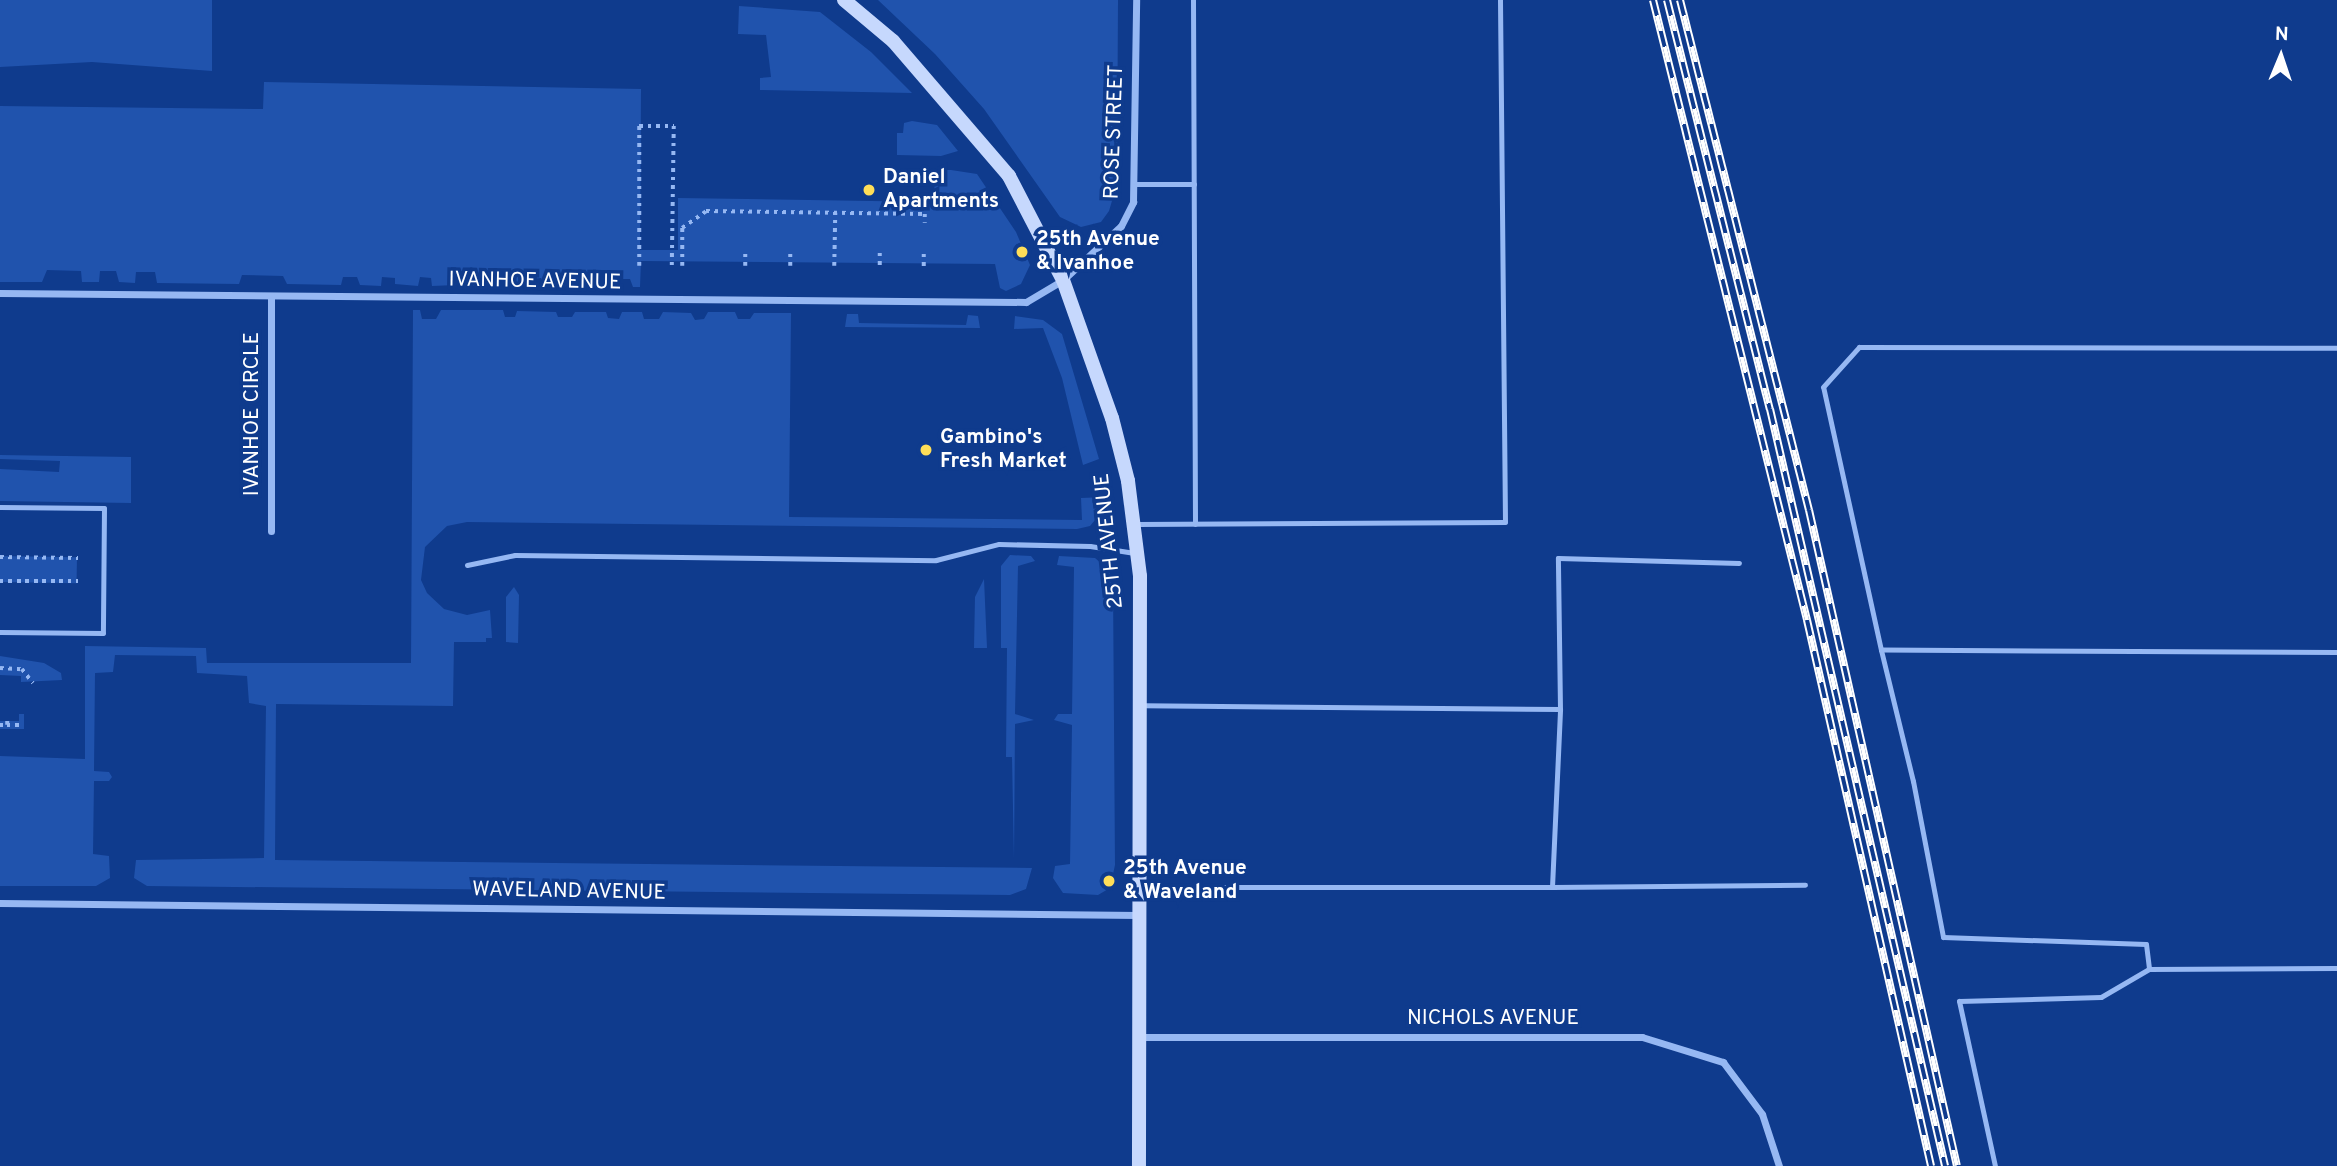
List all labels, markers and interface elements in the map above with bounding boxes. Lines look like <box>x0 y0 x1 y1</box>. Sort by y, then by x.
north arrow <box>2246 21 2316 91</box>
text: N <box>2274 23 2289 47</box>
street label: ROSE STREET <box>1100 64 1130 200</box>
place label: Daniel Apartments <box>883 165 999 215</box>
marker: Daniel Apartments <box>861 182 877 198</box>
place label: 25th Avenue & Ivanhoe <box>1036 227 1161 277</box>
marker: 25th Avenue & Ivanhoe <box>1014 244 1030 260</box>
street label: IVANHOE AVENUE <box>448 268 622 296</box>
street label: IVANHOE CIRCLE <box>240 332 266 496</box>
place label: Gambino's Fresh Market <box>940 425 1067 475</box>
marker: Gambino's Fresh Market <box>918 442 934 458</box>
street label: 25TH AVENUE <box>1090 471 1130 611</box>
place label: 25th Avenue & Waveland <box>1123 856 1248 906</box>
marker: 25th Avenue & Waveland <box>1101 873 1117 889</box>
street label: WAVELAND AVENUE <box>471 878 667 906</box>
street label: NICHOLS AVENUE <box>1406 1006 1580 1032</box>

